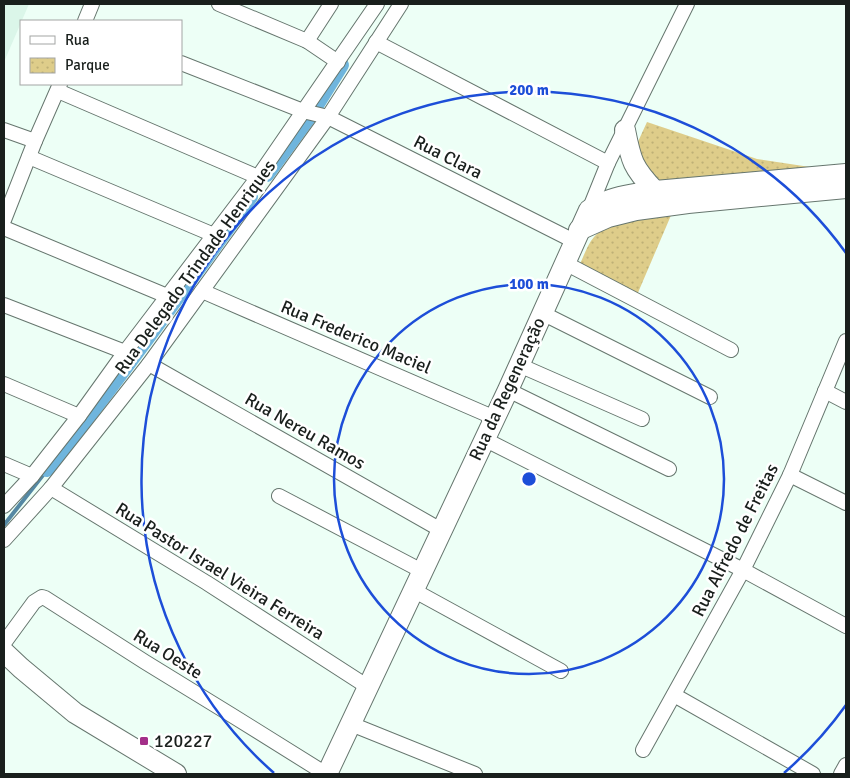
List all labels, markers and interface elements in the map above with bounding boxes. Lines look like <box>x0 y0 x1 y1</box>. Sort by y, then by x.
legend <box>20 20 182 85</box>
text: Rua <box>65 31 90 49</box>
text: Parque <box>65 56 110 74</box>
text: 200 m <box>509 81 549 99</box>
street label: Rua Clara <box>410 130 486 184</box>
street label: Rua Delegado Trindade Henriques <box>110 156 280 378</box>
text: 100 m <box>509 275 549 293</box>
street label: Rua Frederico Maciel <box>278 295 434 379</box>
street label: Rua da Regeneração <box>464 314 550 464</box>
street label: Rua Nereu Ramos <box>241 388 369 474</box>
street label: Rua Alfredo de Freitas <box>687 460 783 620</box>
centre of rings <box>520 470 538 488</box>
street label: Rua Pastor Israel Vieira Ferreira <box>111 497 329 645</box>
street label: Rua Oeste <box>129 624 207 684</box>
place label: 120227 <box>154 730 212 752</box>
marker: 120227 <box>138 735 150 747</box>

